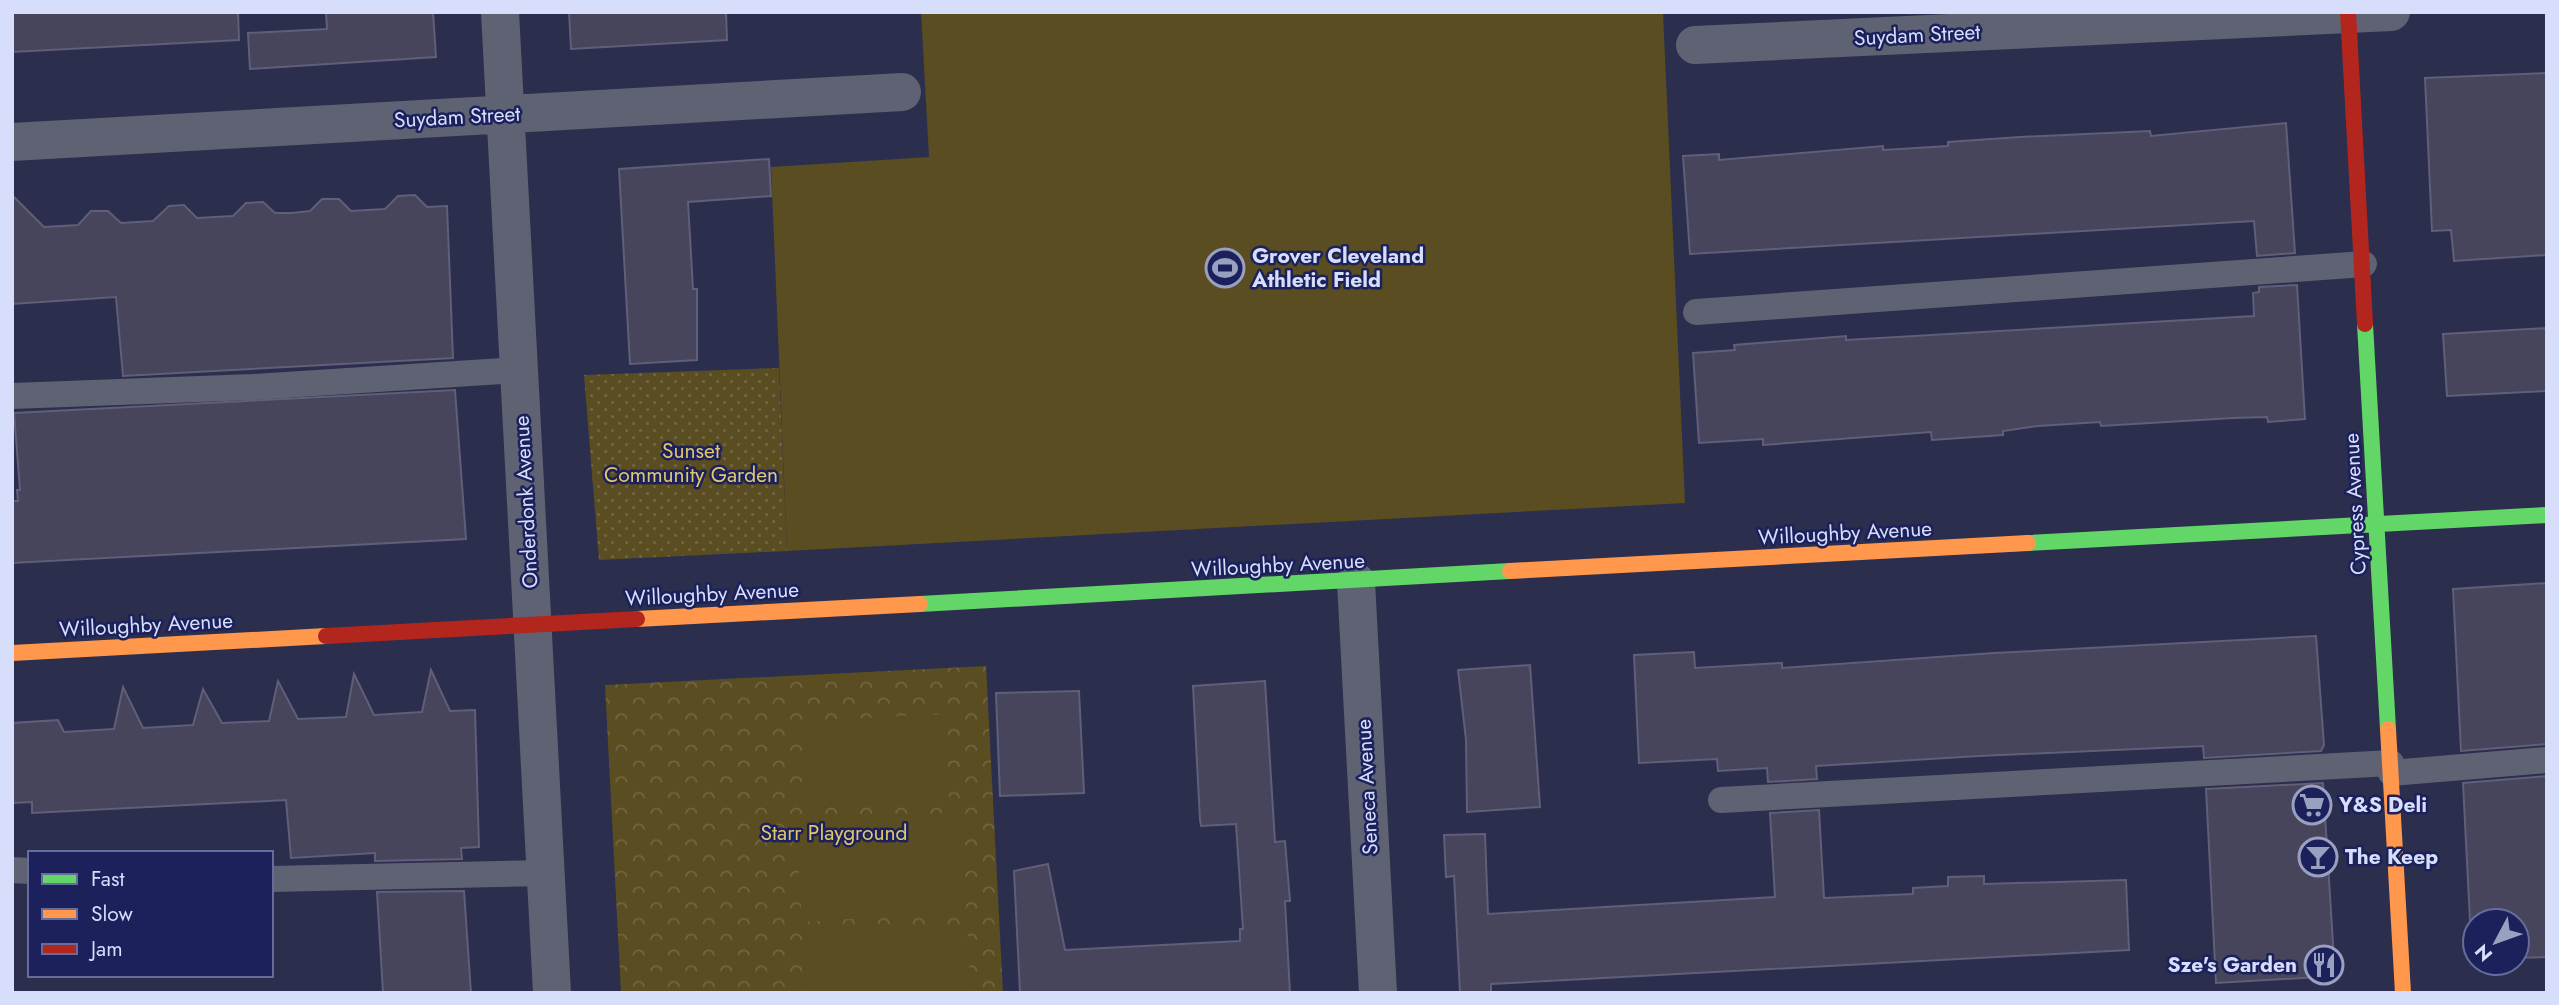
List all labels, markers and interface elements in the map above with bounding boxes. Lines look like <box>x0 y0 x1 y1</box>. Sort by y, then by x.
street label: Suydam Street <box>1853 17 1981 53</box>
street label: Suydam Street <box>393 99 521 135</box>
place label: Grover Cleveland Athletic Field <box>1251 241 1424 295</box>
sports icon: Grover Cleveland Athletic Field <box>1204 247 1246 289</box>
street label: Onderdonk Avenue <box>506 415 546 589</box>
street label: Cypress Avenue <box>2336 432 2374 576</box>
park label: Sunset Community Garden <box>604 436 778 490</box>
street label: Willoughby Avenue <box>1757 513 1933 553</box>
street label: Willoughby Avenue <box>1190 545 1366 585</box>
street label: Willoughby Avenue <box>624 574 800 614</box>
street label: Willoughby Avenue <box>58 605 234 645</box>
street label: Seneca Avenue <box>1348 718 1386 856</box>
supermarket icon: Y&S Deli <box>2291 784 2333 826</box>
place label: Y&S Deli <box>2338 790 2427 820</box>
park label: Starr Playground <box>761 818 907 848</box>
bar icon: The Keep <box>2297 836 2339 878</box>
place label: The Keep <box>2345 842 2438 872</box>
legend <box>28 851 273 977</box>
text: Fast <box>91 864 124 894</box>
text: Slow <box>91 899 133 929</box>
north arrow <box>2461 907 2531 977</box>
text: Jam <box>88 934 123 964</box>
text: N <box>2468 938 2499 967</box>
restaurant icon: Sze's Garden <box>2303 944 2345 986</box>
place label: Sze's Garden <box>2167 950 2297 980</box>

